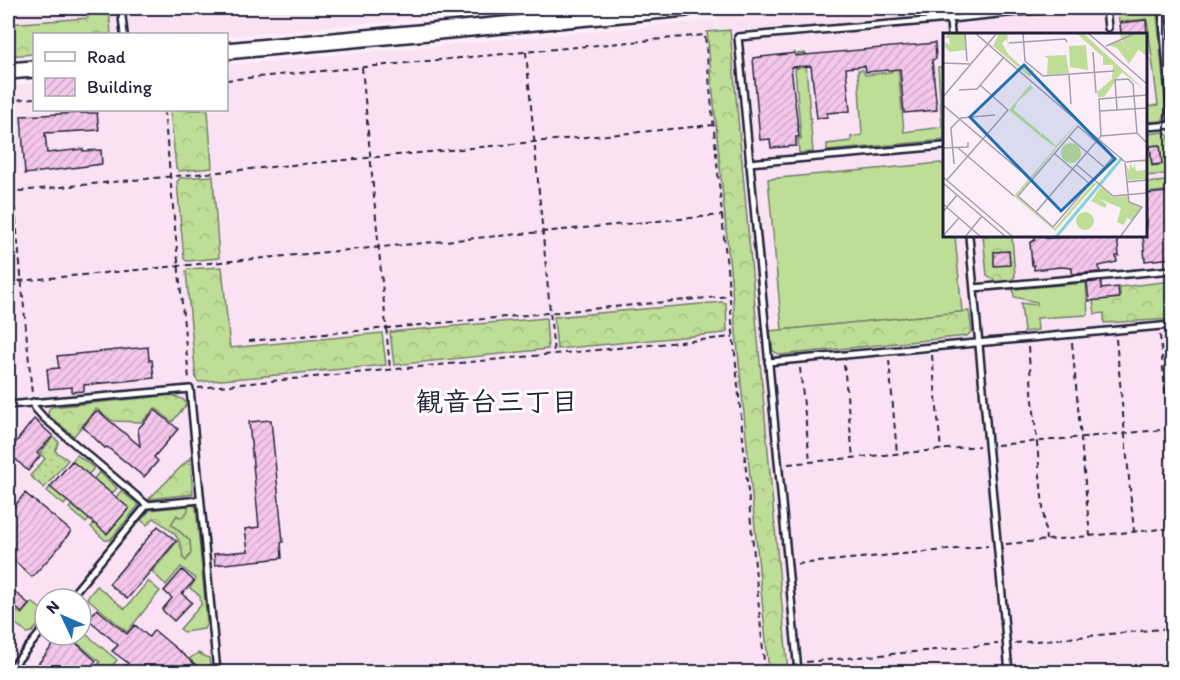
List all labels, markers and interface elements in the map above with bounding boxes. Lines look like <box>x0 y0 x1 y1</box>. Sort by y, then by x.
legend <box>33 33 228 111</box>
inset map <box>943 33 1147 237</box>
text: Road <box>87 46 126 68</box>
text: Building <box>87 76 153 98</box>
district label: 観音台三丁目 <box>416 385 578 418</box>
north arrow <box>33 587 93 647</box>
text: N <box>42 596 63 617</box>

